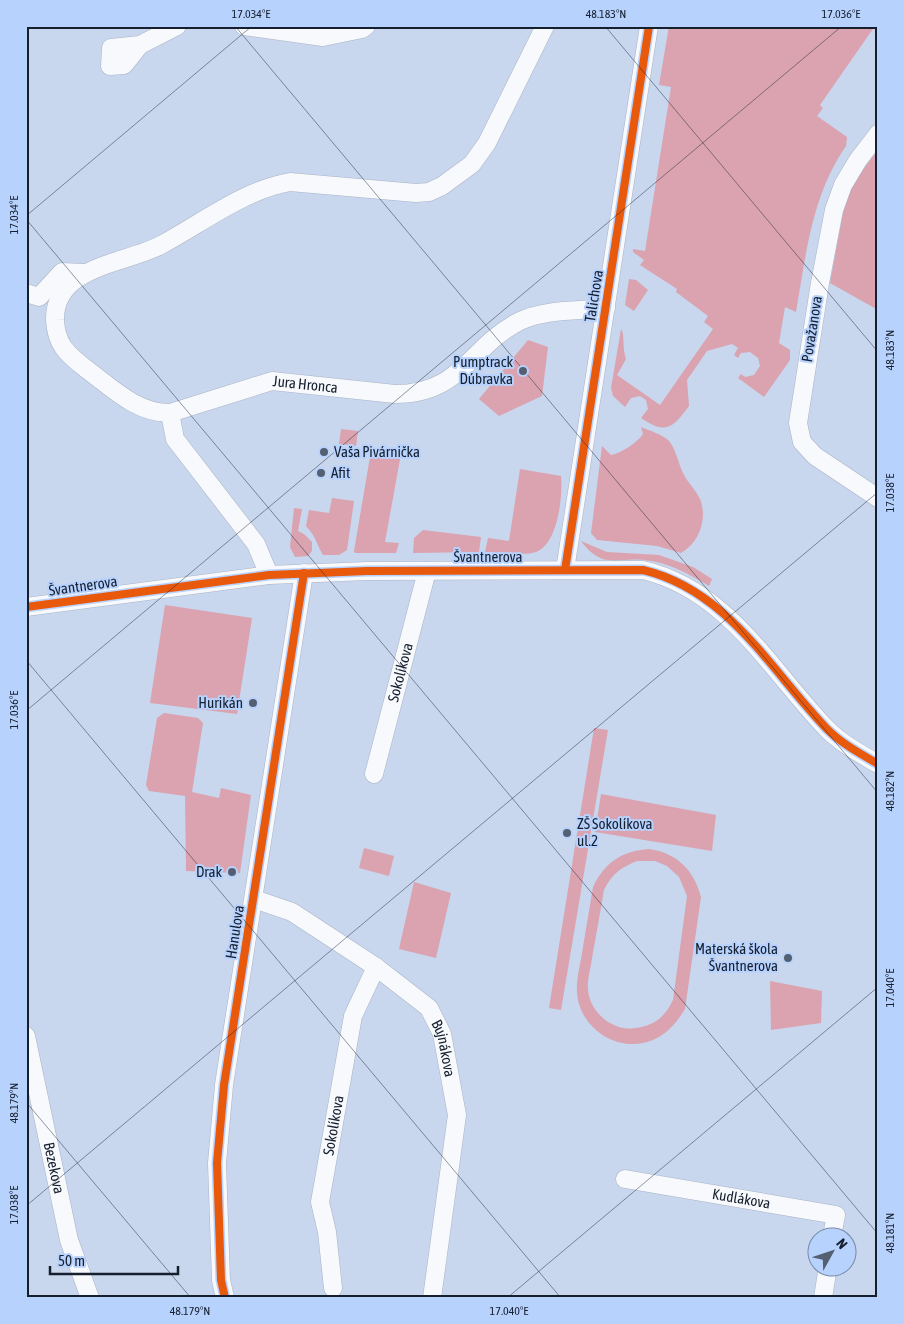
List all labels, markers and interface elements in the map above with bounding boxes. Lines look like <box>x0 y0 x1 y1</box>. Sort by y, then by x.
text: 17.034°E <box>232 7 270 21</box>
text: 48.183°N <box>586 7 626 21</box>
text: 17.036°E <box>822 7 860 21</box>
text: 17.034°E <box>7 196 21 234</box>
street label: Talichova <box>581 269 606 323</box>
street label: Považanova <box>798 295 825 363</box>
text: 48.183°N <box>883 330 897 370</box>
place label: Pumptrack Dúbravka <box>453 353 513 387</box>
marker: Pumptrack Dúbravka <box>517 365 529 377</box>
street label: Jura Hronca <box>272 372 339 396</box>
place label: Vaša Pivárnička <box>334 443 420 460</box>
marker: Vaša Pivárnička <box>318 446 330 458</box>
place label: Afit <box>331 464 350 481</box>
marker: Afit <box>315 467 327 479</box>
text: 17.038°E <box>883 474 897 512</box>
street label: Švantnerova <box>453 548 523 565</box>
street label: Švantnerova <box>47 572 118 599</box>
street label: Sokolíkova <box>384 641 416 704</box>
text: 17.036°E <box>7 691 21 729</box>
place label: Hurikán <box>198 694 243 711</box>
marker: Hurikán <box>247 697 259 709</box>
text: 48.182°N <box>883 771 897 811</box>
place label: ZŠ Sokolíkova ul.2 <box>577 815 652 849</box>
marker: ZŠ Sokolíkova ul.2 <box>561 827 573 839</box>
place label: Drak <box>196 863 222 880</box>
marker: Drak <box>226 866 238 878</box>
street label: Hanulova <box>222 904 247 960</box>
place label: Materská škola Švantnerova <box>695 940 778 974</box>
marker: Materská škola Švantnerova <box>782 952 794 964</box>
text: 17.040°E <box>883 969 897 1007</box>
street label: Bujnákova <box>428 1017 459 1078</box>
text: 48.179°N <box>7 1083 21 1123</box>
street label: Sokolíkova <box>319 1094 347 1156</box>
street label: Bezekova <box>41 1141 68 1195</box>
street label: Kudlákova <box>711 1185 772 1212</box>
text: 17.038°E <box>7 1186 21 1224</box>
text: 48.181°N <box>883 1213 897 1253</box>
north arrow <box>806 1226 856 1276</box>
text: N <box>833 1235 851 1252</box>
scale bar <box>50 1244 178 1276</box>
text: 50 m <box>58 1252 85 1269</box>
text: 48.179°N <box>170 1304 210 1318</box>
text: 17.040°E <box>490 1304 528 1318</box>

